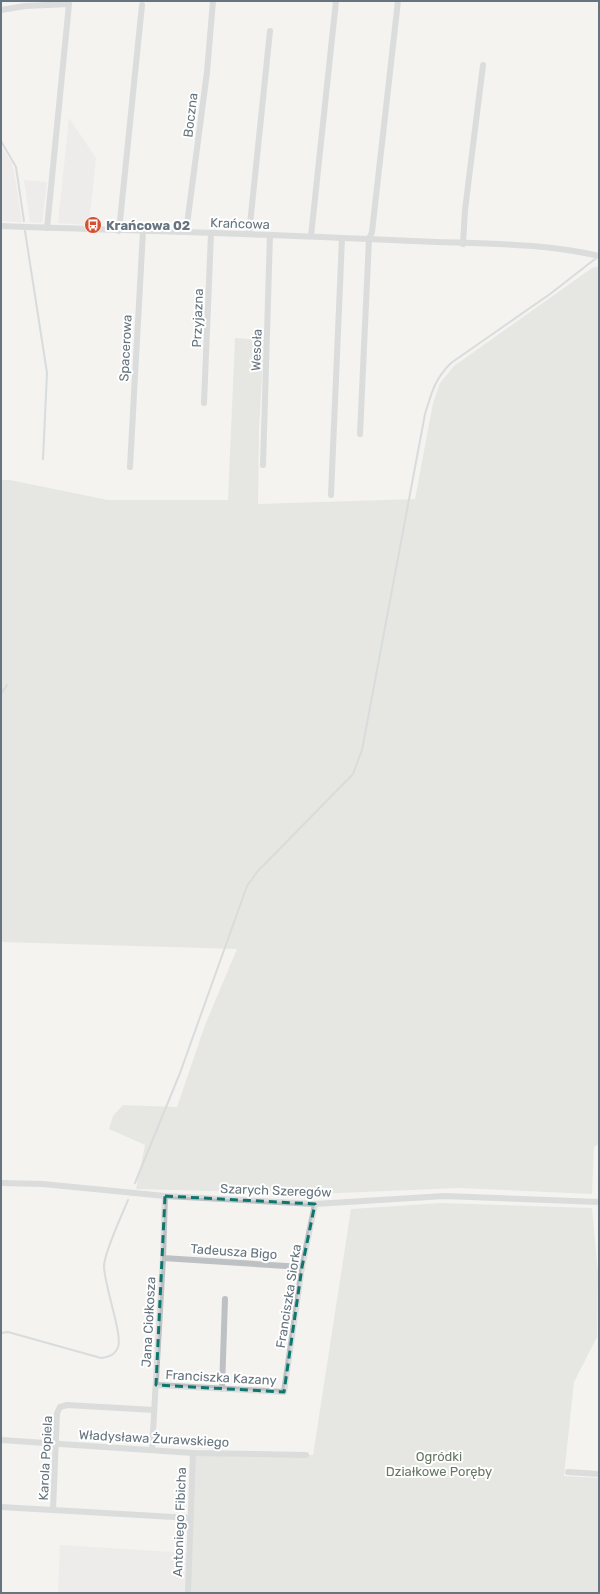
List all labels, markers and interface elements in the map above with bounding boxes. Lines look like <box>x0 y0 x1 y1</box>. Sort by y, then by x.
street label: Boczna <box>180 92 201 138</box>
bus stop icon: Krańcowa 02 <box>83 215 103 235</box>
street label: Krańcowa <box>210 215 270 232</box>
place label: Krańcowa 02 <box>106 218 190 233</box>
street label: Przyjazna <box>189 288 206 348</box>
street label: Spacerowa <box>116 314 135 382</box>
street label: Wesoła <box>248 329 265 371</box>
street label: Szarych Szeregów <box>220 1181 332 1201</box>
street label: Tadeusza Bigo <box>190 1241 278 1263</box>
street label: Franciszka Siorka <box>273 1243 304 1349</box>
street label: Jana Ciołkosza <box>139 1276 158 1368</box>
street label: Franciszka Kazany <box>165 1367 277 1388</box>
street label: Karola Popiela <box>36 1415 55 1501</box>
street label: Władysława Żurawskiego <box>78 1427 230 1451</box>
park label: Ogródki Działkowe Poręby <box>386 1449 492 1479</box>
street label: Antoniego Fibicha <box>170 1467 190 1577</box>

